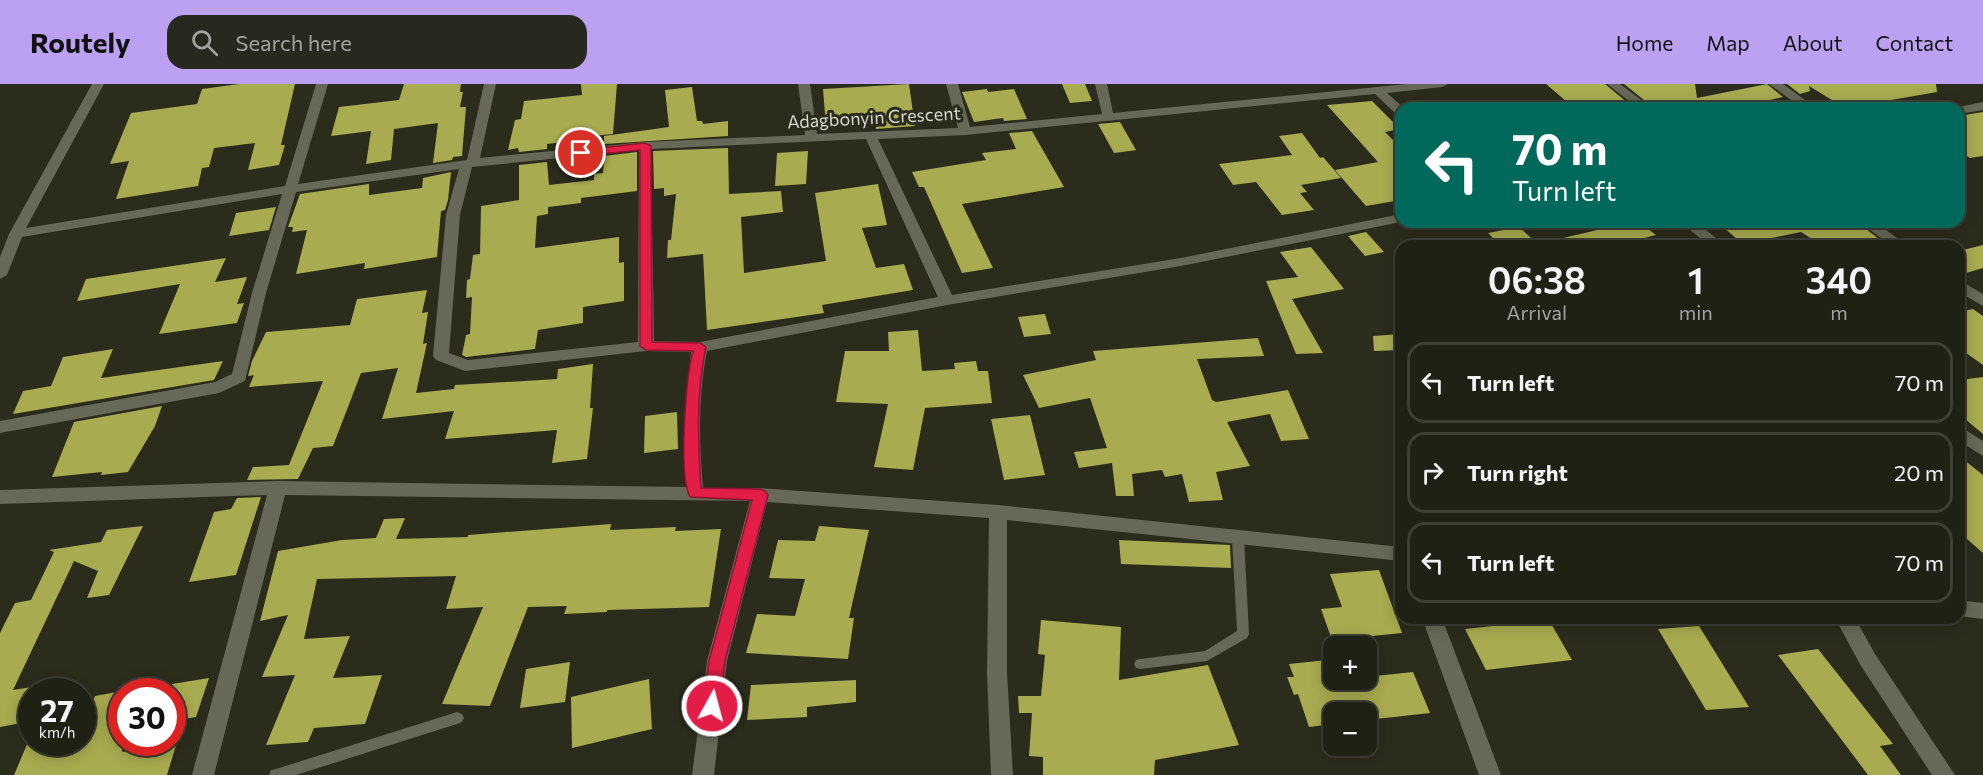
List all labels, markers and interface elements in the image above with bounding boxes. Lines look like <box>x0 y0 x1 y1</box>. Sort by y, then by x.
search box <box>167 15 587 69</box>
text: Routely <box>30 25 131 59</box>
icon: search <box>188 26 221 59</box>
text: Search here <box>236 29 352 56</box>
text: Home <box>1616 30 1673 55</box>
text: Map <box>1706 30 1750 55</box>
text: About <box>1783 30 1842 55</box>
text: Contact <box>1875 30 1953 55</box>
street label: Adagbonyin Crescent <box>787 101 961 133</box>
text: 70 m <box>1512 122 1607 174</box>
icon: left <box>1413 126 1491 204</box>
pin <box>555 127 606 178</box>
icon: arrive <box>564 136 597 169</box>
text: Turn left <box>1512 174 1616 207</box>
text: 06:38 <box>1488 257 1586 301</box>
text: 1 <box>1688 257 1704 301</box>
text: 340 <box>1806 257 1872 301</box>
text: Arrival <box>1507 300 1567 324</box>
text: min <box>1679 300 1713 324</box>
text: m <box>1830 300 1848 324</box>
icon: left <box>1416 366 1449 399</box>
text: Turn left <box>1467 369 1554 396</box>
text: 70 m <box>1895 369 1944 396</box>
icon: right <box>1416 456 1449 489</box>
text: Turn right <box>1467 459 1568 486</box>
text: 20 m <box>1894 459 1944 486</box>
icon: left <box>1416 546 1449 579</box>
text: Turn left <box>1467 549 1554 576</box>
text: 70 m <box>1895 549 1944 576</box>
map controls <box>1323 636 1377 756</box>
button: + <box>1323 636 1377 690</box>
position arrow <box>680 674 744 738</box>
speed limit sign: 30 <box>108 678 186 756</box>
text: 27 <box>40 691 74 728</box>
button: − <box>1323 702 1377 756</box>
text: km/h <box>39 723 75 741</box>

